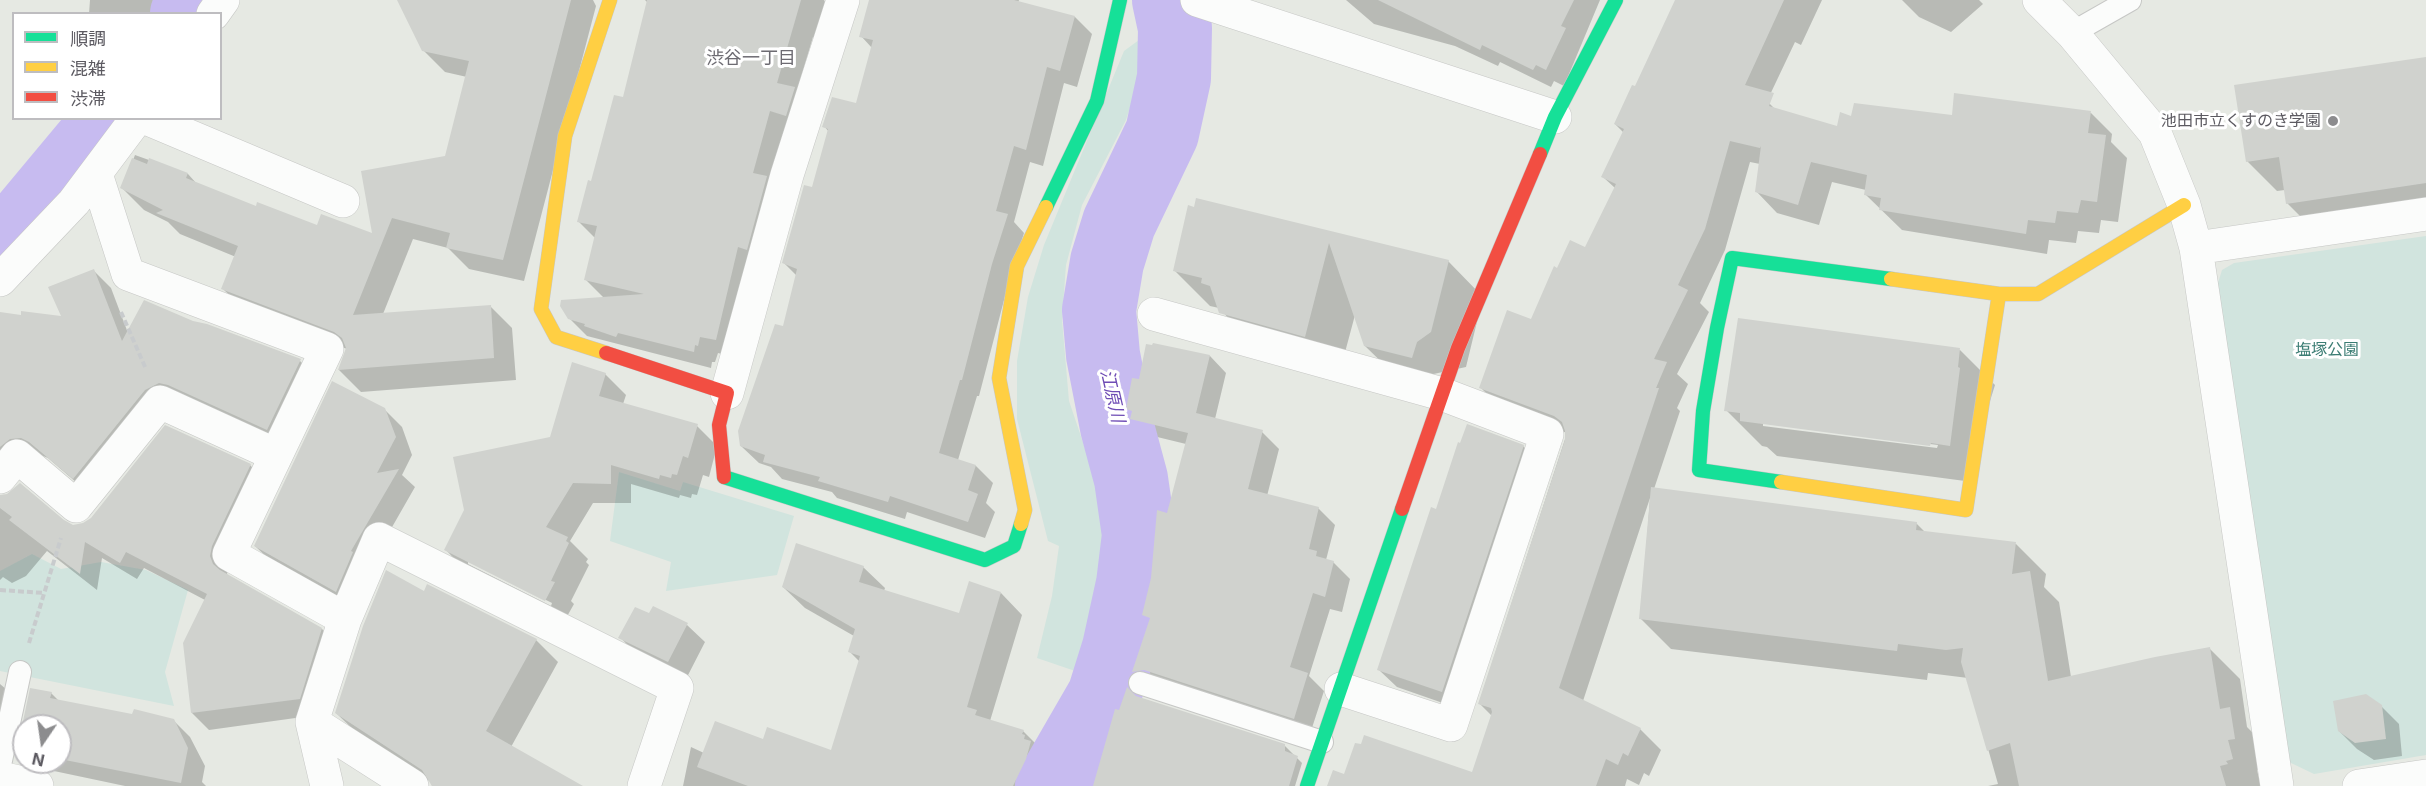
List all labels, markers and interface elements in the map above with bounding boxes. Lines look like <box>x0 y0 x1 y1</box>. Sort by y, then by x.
legend <box>12 12 222 120</box>
text: 順調 <box>70 28 106 49</box>
district label: 渋谷一丁目 <box>706 48 796 70</box>
text: 混雑 <box>70 58 106 79</box>
text: 渋滞 <box>70 88 106 109</box>
place label: 池田市立くすのき学園 <box>2161 111 2321 131</box>
marker: 池田市立くすのき学園 <box>2326 114 2340 128</box>
park label: 塩塚公園 <box>2295 340 2359 360</box>
water label: 江原川 <box>1095 367 1129 425</box>
north arrow <box>12 714 72 774</box>
text: N <box>30 748 47 771</box>

